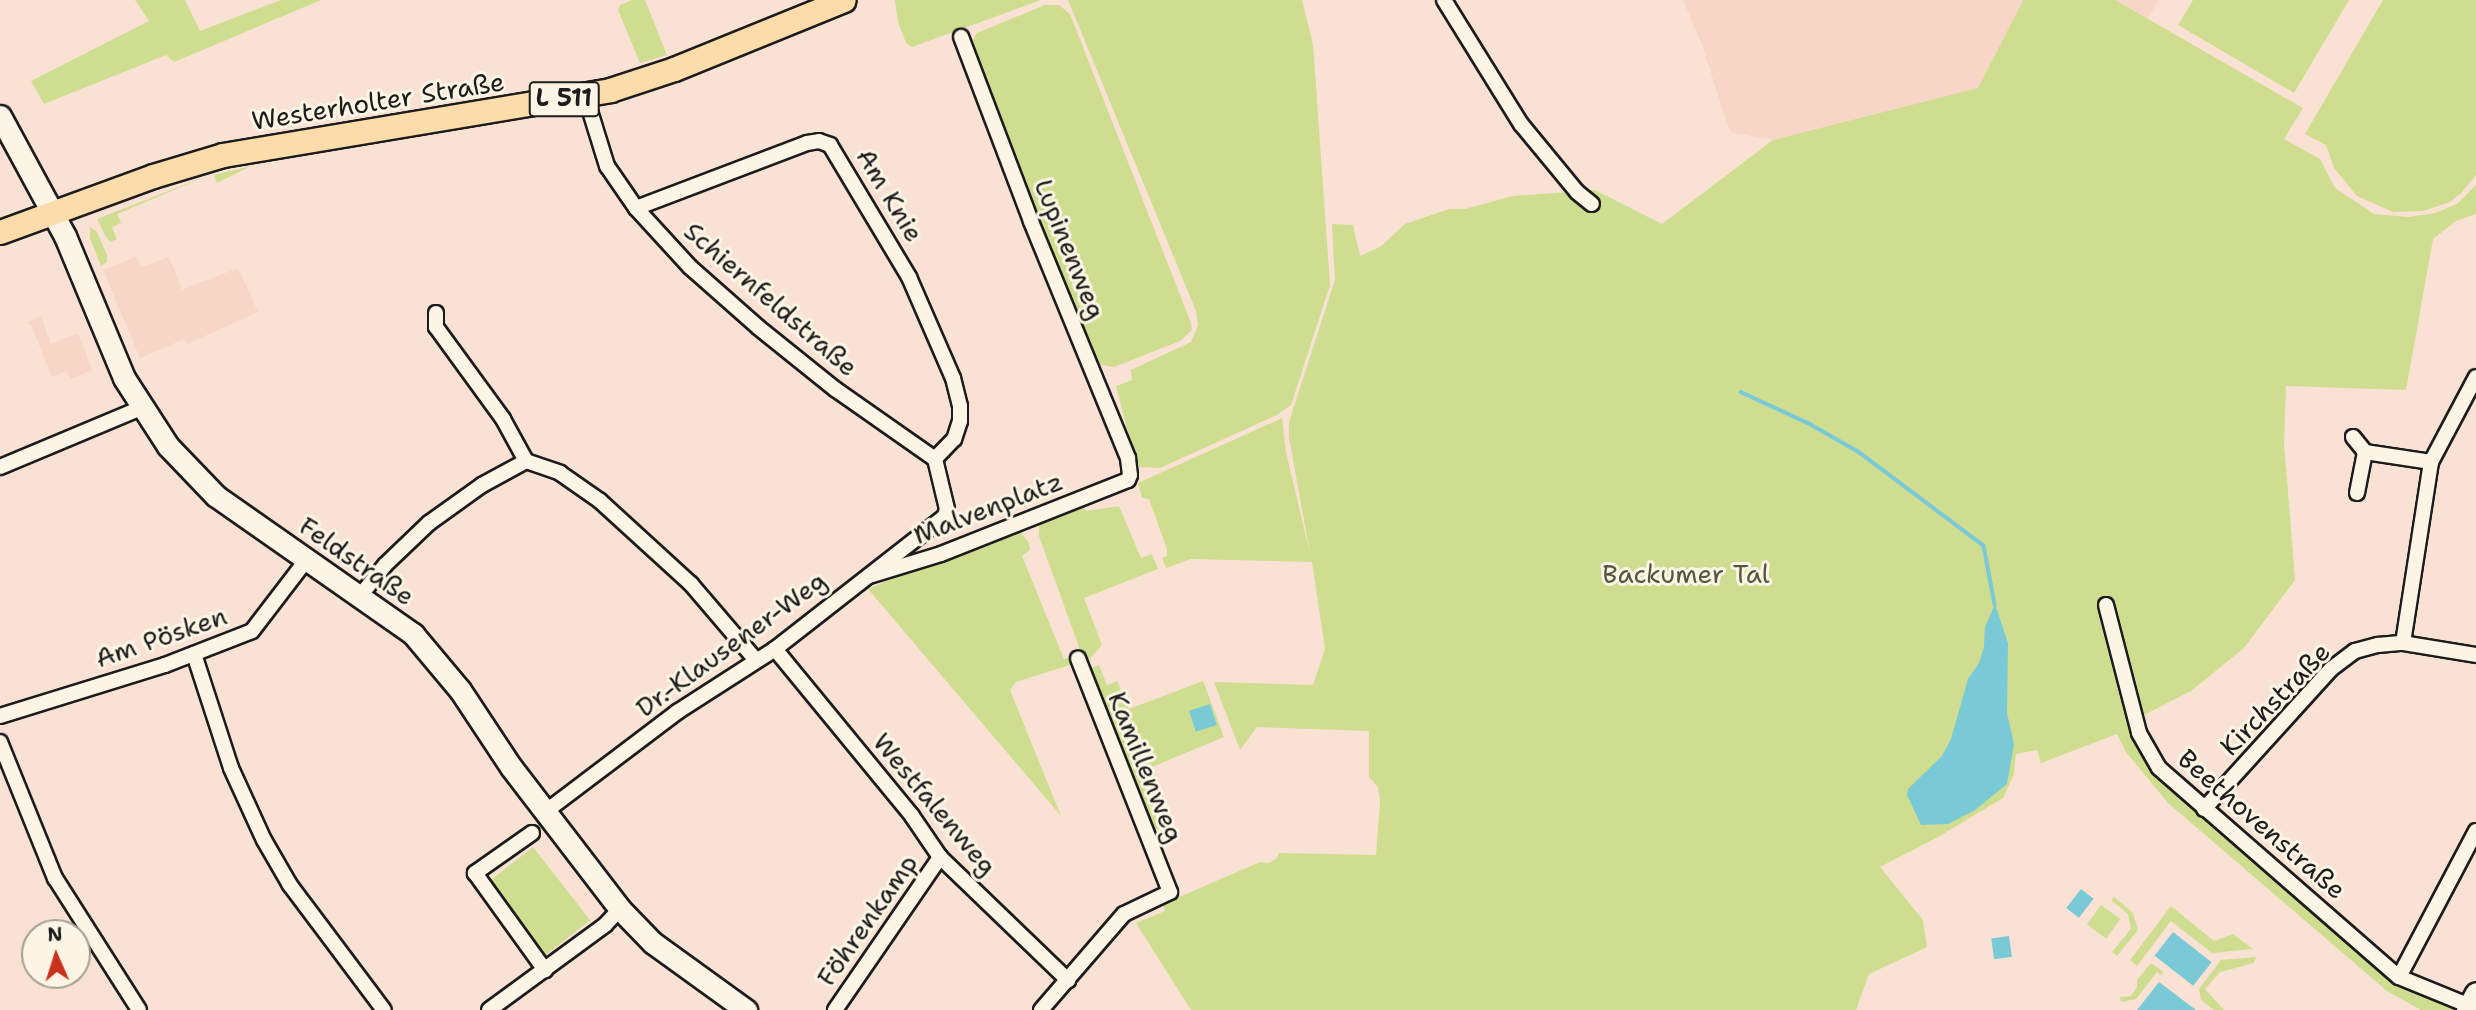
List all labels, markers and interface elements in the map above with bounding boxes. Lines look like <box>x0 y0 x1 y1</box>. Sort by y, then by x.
street label: Westerholter Straße <box>249 66 507 136</box>
road number: L 511 <box>527 78 601 119</box>
street label: Am Knie <box>850 143 930 247</box>
street label: Lupinenweg <box>1028 174 1112 324</box>
street label: Schiernfeldstraße <box>678 215 864 383</box>
street label: Malvenplatz <box>909 465 1067 551</box>
street label: Feldstraße <box>293 510 421 612</box>
park label: Backumer Tal <box>1602 558 1770 590</box>
street label: Dr.-Klausener-Weg <box>630 565 832 723</box>
street label: Am Pösken <box>91 600 231 674</box>
street label: Kirchstraße <box>2214 636 2336 762</box>
street label: Kamillenweg <box>1102 687 1190 847</box>
street label: Westfalenweg <box>866 726 1004 882</box>
street label: Beethovenstraße <box>2172 743 2352 905</box>
street label: Föhrenkamp <box>810 848 924 992</box>
north arrow <box>21 919 91 989</box>
text: N <box>47 922 63 947</box>

